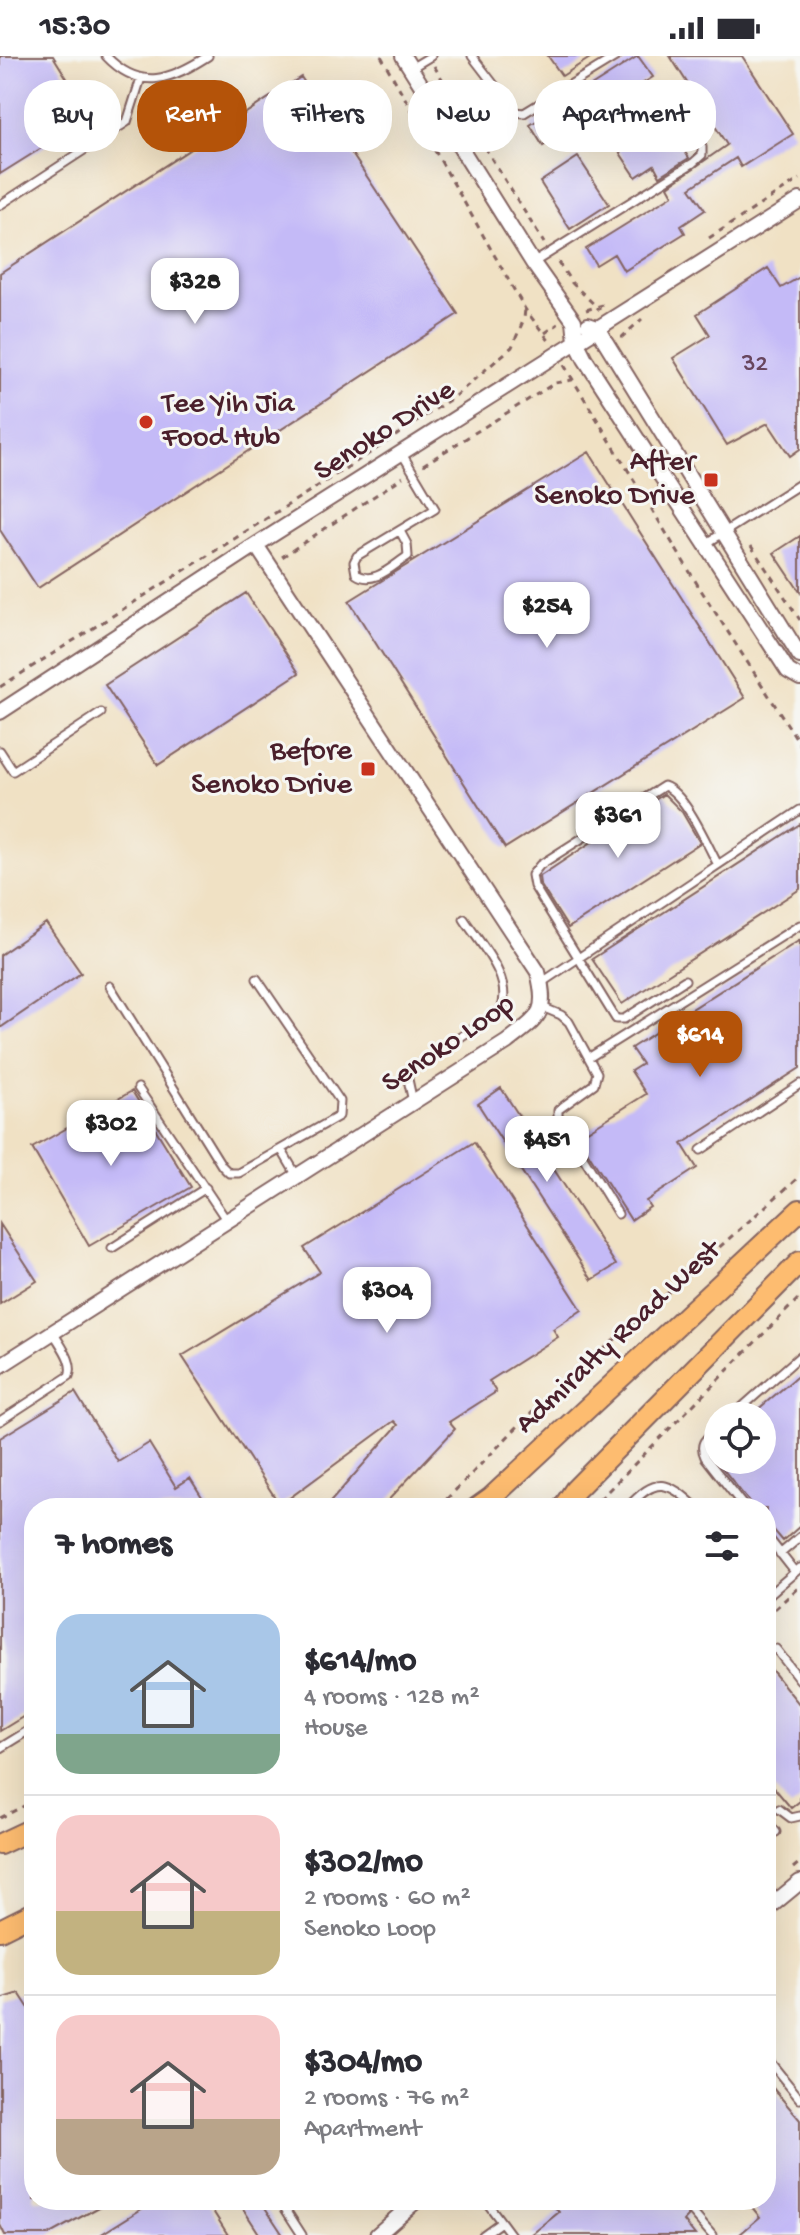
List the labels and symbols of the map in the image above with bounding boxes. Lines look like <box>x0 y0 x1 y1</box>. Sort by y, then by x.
pin: $328 <box>148 258 242 326</box>
house number: 32 <box>741 350 768 381</box>
street label: Senoko Drive <box>308 373 462 490</box>
place label: Tee Yih Jia Food Hub <box>160 388 296 457</box>
marker: Tee Yih Jia Food Hub <box>137 413 155 431</box>
place label: After Senoko Drive <box>534 446 697 515</box>
marker: After Senoko Drive <box>702 471 720 489</box>
pin: $254 <box>500 582 594 650</box>
place label: Before Senoko Drive <box>191 735 353 804</box>
marker: Before Senoko Drive <box>359 760 377 778</box>
pin: $361 <box>571 792 665 860</box>
street label: Senoko Loop <box>376 988 522 1102</box>
pin: $614 <box>653 1011 747 1079</box>
pin: $302 <box>64 1100 158 1168</box>
pin: $451 <box>500 1116 594 1184</box>
street label: Admiralty Road West <box>509 1232 731 1442</box>
pin: $304 <box>340 1267 434 1335</box>

